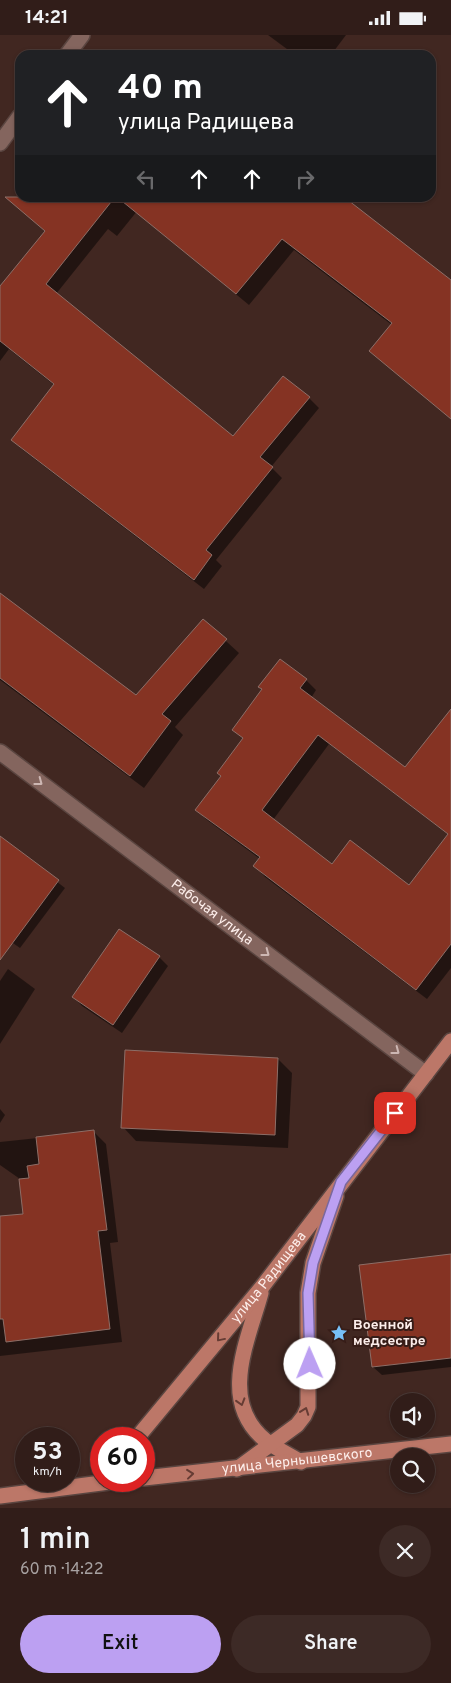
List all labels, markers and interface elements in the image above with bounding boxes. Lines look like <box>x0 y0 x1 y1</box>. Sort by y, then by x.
text: 14:21 <box>25 6 69 30</box>
text: 40 m <box>118 67 203 111</box>
icon: ahead <box>35 70 100 135</box>
text: улица Радищева <box>118 110 294 137</box>
icon: left <box>132 165 160 193</box>
icon: ahead <box>185 165 213 193</box>
icon: ahead <box>238 165 266 193</box>
icon: right <box>291 165 319 193</box>
one-way arrow <box>33 776 42 784</box>
street label: Рабочая улица <box>168 876 257 949</box>
one-way arrow <box>260 948 269 956</box>
one-way arrow <box>390 1046 399 1054</box>
pin <box>374 1092 416 1134</box>
icon: arrive <box>381 1099 409 1127</box>
street label: улица Радищева <box>227 1228 310 1327</box>
place label: Военной медсестре <box>353 1317 426 1350</box>
place icon: Военной медсестре <box>329 1323 349 1343</box>
one-way arrow <box>217 1332 226 1341</box>
position arrow <box>283 1337 335 1389</box>
map controls <box>390 1393 435 1493</box>
button: sound <box>390 1393 435 1438</box>
one-way arrow <box>235 1397 245 1406</box>
one-way arrow <box>299 1407 309 1416</box>
speed limit sign: 60 <box>90 1427 155 1492</box>
text: 53 <box>32 1437 63 1469</box>
street label: улица Чернышевского <box>221 1444 374 1478</box>
button: search <box>390 1448 435 1493</box>
text: km/h <box>33 1464 62 1480</box>
one-way arrow <box>187 1468 195 1479</box>
text: 1 min <box>20 1522 91 1559</box>
button: close <box>379 1525 431 1577</box>
text: 60 m · 14:22 <box>20 1560 103 1580</box>
button: Exit <box>20 1615 221 1673</box>
button: Share <box>231 1615 431 1673</box>

